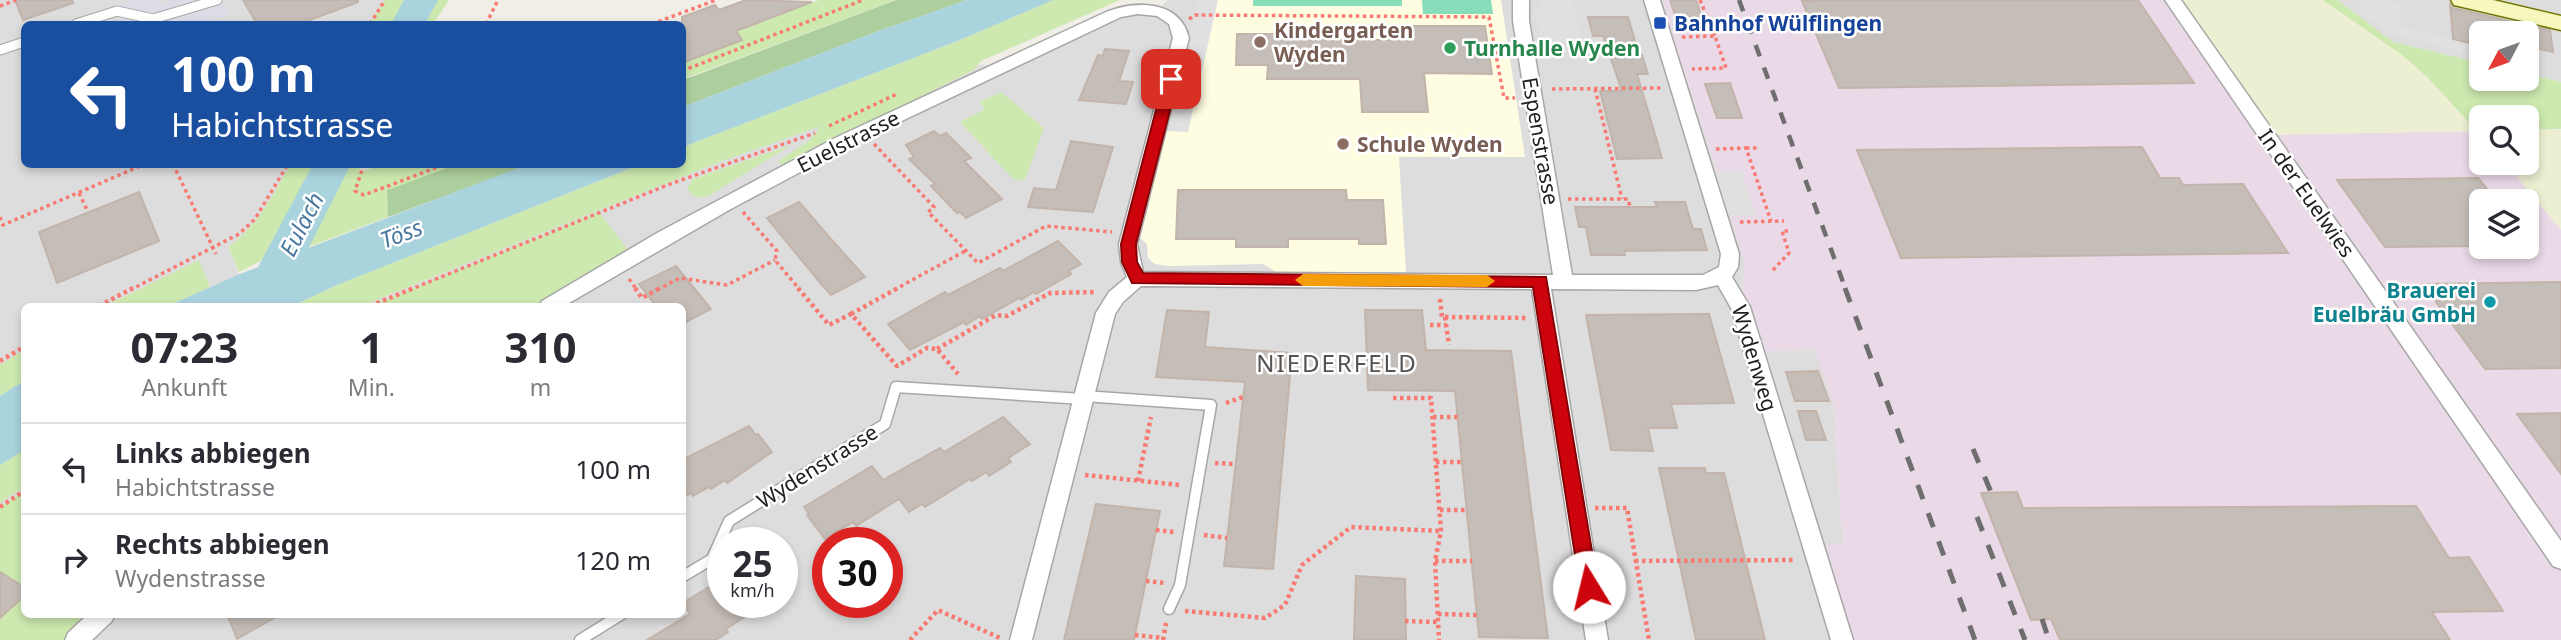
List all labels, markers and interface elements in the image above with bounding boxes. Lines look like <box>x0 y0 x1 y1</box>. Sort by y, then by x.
place label: Bahnhof Wülflingen <box>1674 9 1882 37</box>
marker: Bahnhof Wülflingen <box>1652 15 1668 31</box>
place label: Kindergarten Wyden <box>1274 16 1413 68</box>
north arrow <box>2469 21 2539 91</box>
map controls <box>2469 21 2539 259</box>
marker: Kindergarten Wyden <box>1252 34 1268 50</box>
place label: Turnhalle Wyden <box>1464 34 1640 62</box>
text: 100 m <box>171 40 316 106</box>
marker: Turnhalle Wyden <box>1442 40 1458 56</box>
icon: left <box>56 49 147 140</box>
pin <box>1141 49 1201 109</box>
icon: arrive <box>1152 60 1190 98</box>
street label: Espenstrasse <box>1516 75 1566 207</box>
text: Habichtstrasse <box>171 103 393 146</box>
street label: Euelstrasse <box>792 103 904 179</box>
button: search <box>2469 105 2539 175</box>
street label: In der Euelwies <box>2252 123 2362 263</box>
place label: Schule Wyden <box>1357 130 1503 158</box>
marker: Schule Wyden <box>1335 136 1351 152</box>
water label: Eulach <box>271 186 331 262</box>
button: layers <box>2469 189 2539 259</box>
water label: Töss <box>375 210 427 256</box>
place label: Brauerei Euelbräu GmbH <box>2313 276 2476 328</box>
marker: Brauerei Euelbräu GmbH <box>2482 294 2498 310</box>
street label: Wydenweg <box>1726 302 1784 414</box>
text: 07:23 <box>130 318 238 375</box>
text: 1 <box>359 318 383 375</box>
text: 310 <box>504 318 577 375</box>
district label: NIEDERFELD <box>1256 346 1418 379</box>
text: Ankunft <box>141 371 227 403</box>
text: Min. <box>348 371 395 403</box>
text: m <box>530 371 551 403</box>
street label: Wydenstrasse <box>751 418 883 514</box>
text: Links abbiegen <box>115 435 311 471</box>
icon: left <box>56 450 94 488</box>
text: 100 m <box>575 451 651 487</box>
text: Habichtstrasse <box>115 471 275 503</box>
text: Rechts abbiegen <box>115 526 330 562</box>
speed limit sign: 30 <box>812 527 903 618</box>
text: 25 <box>732 540 773 587</box>
icon: right <box>56 541 94 579</box>
text: 120 m <box>575 542 651 578</box>
position arrow <box>1552 550 1626 624</box>
text: Wydenstrasse <box>115 562 266 594</box>
text: km/h <box>730 578 775 602</box>

